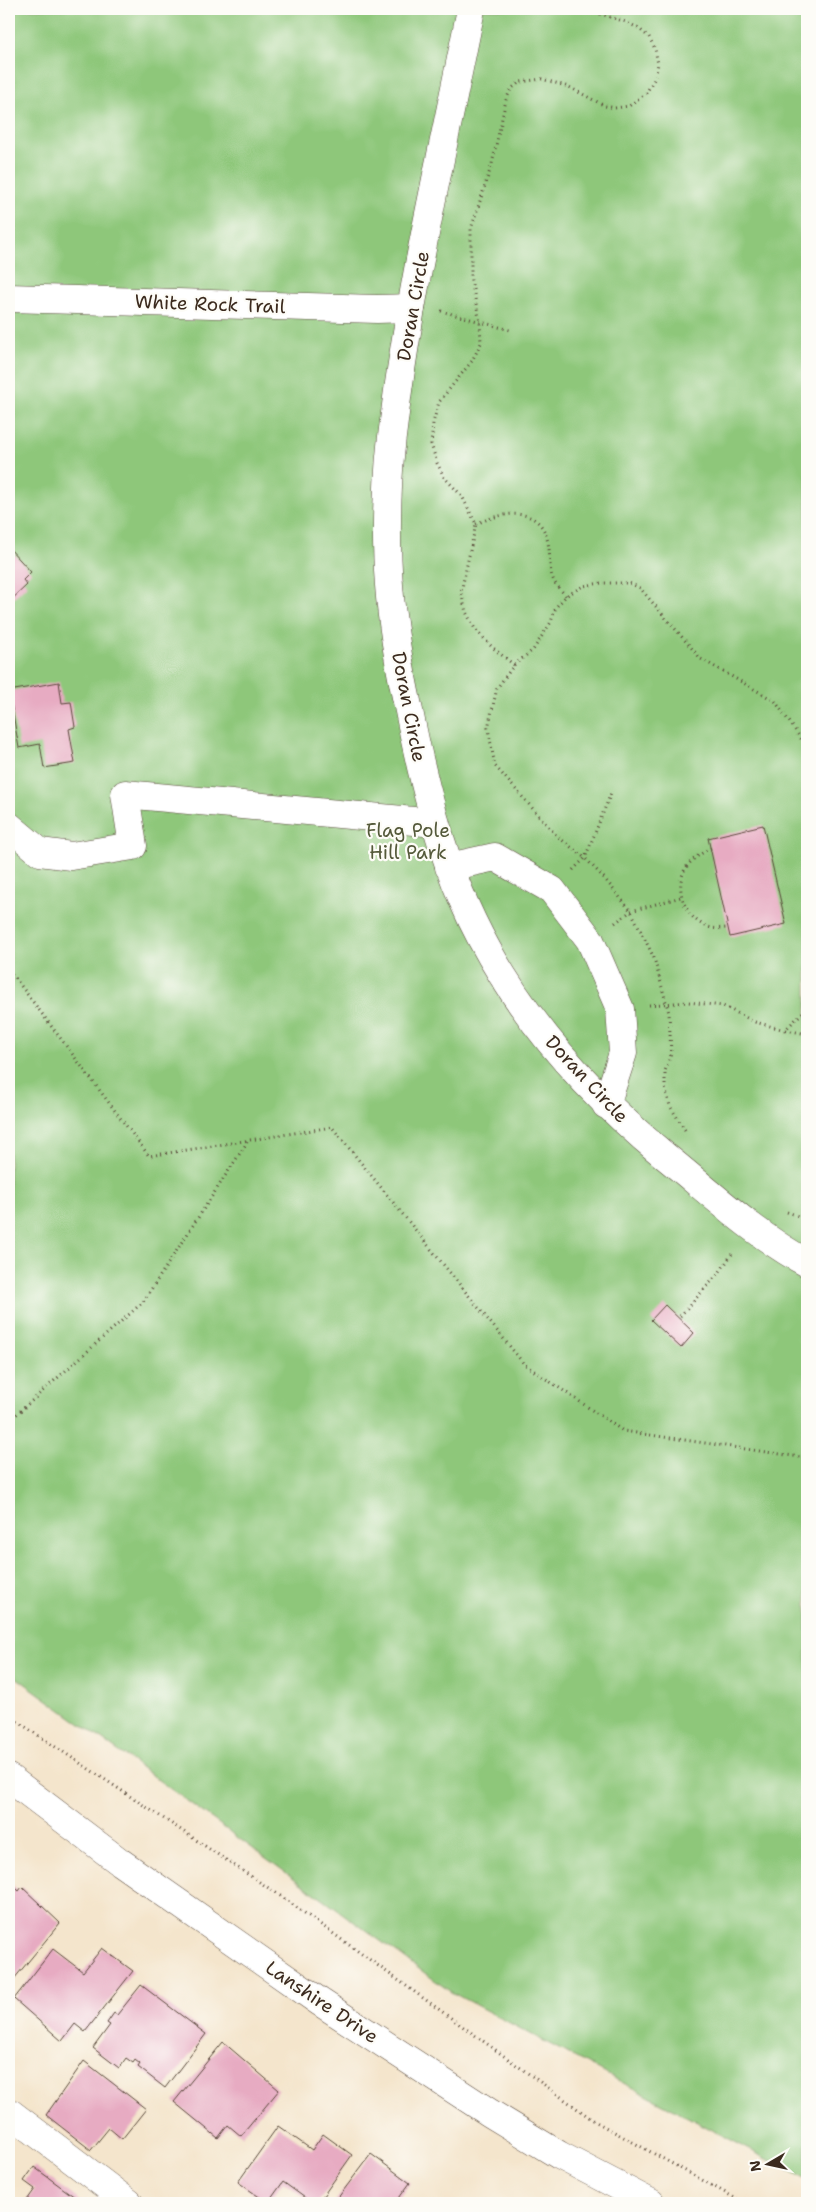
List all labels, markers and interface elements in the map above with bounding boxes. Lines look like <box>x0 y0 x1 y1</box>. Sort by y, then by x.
street label: Doran Circle <box>391 249 435 363</box>
street label: White Rock Trail <box>134 289 286 319</box>
street label: Doran Circle <box>386 650 432 764</box>
park label: Flag Pole Hill Park <box>366 818 450 865</box>
street label: Doran Circle <box>540 1030 634 1128</box>
street label: Lanshire Drive <box>261 1955 383 2049</box>
north arrow <box>744 2140 794 2190</box>
text: N <box>745 2159 765 2173</box>

